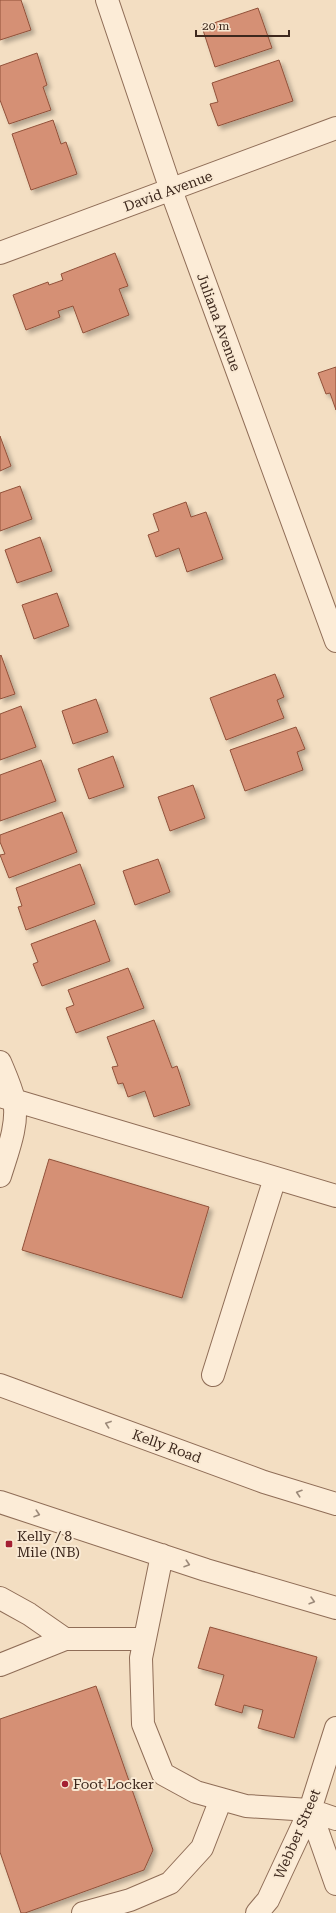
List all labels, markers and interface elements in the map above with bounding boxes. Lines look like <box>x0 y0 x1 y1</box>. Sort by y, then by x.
scale bar <box>196 12 289 38</box>
text: 20 m <box>202 19 229 33</box>
street label: David Avenue <box>121 167 215 214</box>
street label: Juliana Avenue <box>194 271 244 374</box>
one-way arrow <box>104 1421 111 1429</box>
street label: Kelly Road <box>130 1426 204 1466</box>
one-way arrow <box>295 1489 302 1498</box>
one-way arrow <box>33 1509 40 1518</box>
place label: Kelly / 8 Mile (NB) <box>17 1528 80 1560</box>
marker: Kelly / 8 Mile (NB) <box>4 1539 14 1549</box>
one-way arrow <box>183 1559 190 1568</box>
one-way arrow <box>308 1596 315 1605</box>
place label: Foot Locker <box>73 1776 154 1792</box>
marker: Foot Locker <box>60 1779 70 1789</box>
street label: Webber Street <box>271 1787 323 1881</box>

